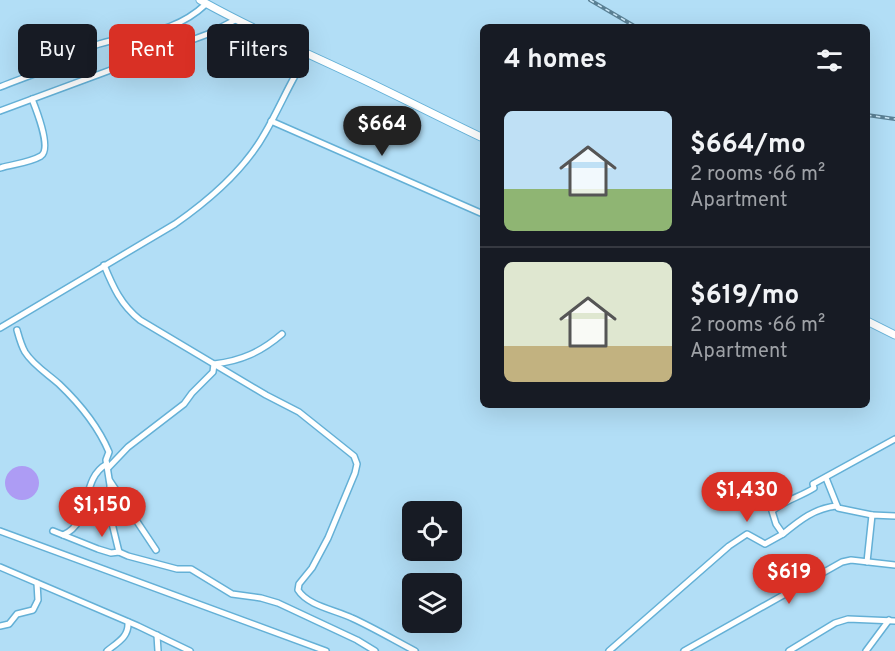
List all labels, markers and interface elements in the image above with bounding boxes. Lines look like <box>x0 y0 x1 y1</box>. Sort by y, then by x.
chip: Buy <box>18 24 97 78</box>
chip: Rent <box>109 24 195 78</box>
chip: Filters <box>207 24 309 78</box>
text: 4 homes <box>504 44 607 77</box>
icon: filters <box>813 44 846 77</box>
pin: $664 <box>346 106 418 157</box>
text: $664 <box>357 112 407 138</box>
text: $664/mo <box>690 129 806 162</box>
icon: home <box>552 135 624 207</box>
text: 2 rooms · 66 m² <box>690 162 825 188</box>
text: Apartment <box>690 188 788 214</box>
text: $619/mo <box>690 280 799 313</box>
icon: home <box>552 286 624 358</box>
text: 2 rooms · 66 m² <box>690 313 825 339</box>
text: Apartment <box>690 339 788 365</box>
pin: $1,430 <box>698 472 796 523</box>
text: $1,430 <box>716 478 778 504</box>
pin: $1,150 <box>53 487 151 538</box>
text: $1,150 <box>73 493 131 519</box>
map controls <box>402 501 462 633</box>
button: locate <box>402 501 462 561</box>
pin: $619 <box>753 554 825 605</box>
text: $619 <box>767 560 811 586</box>
button: layers <box>402 573 462 633</box>

